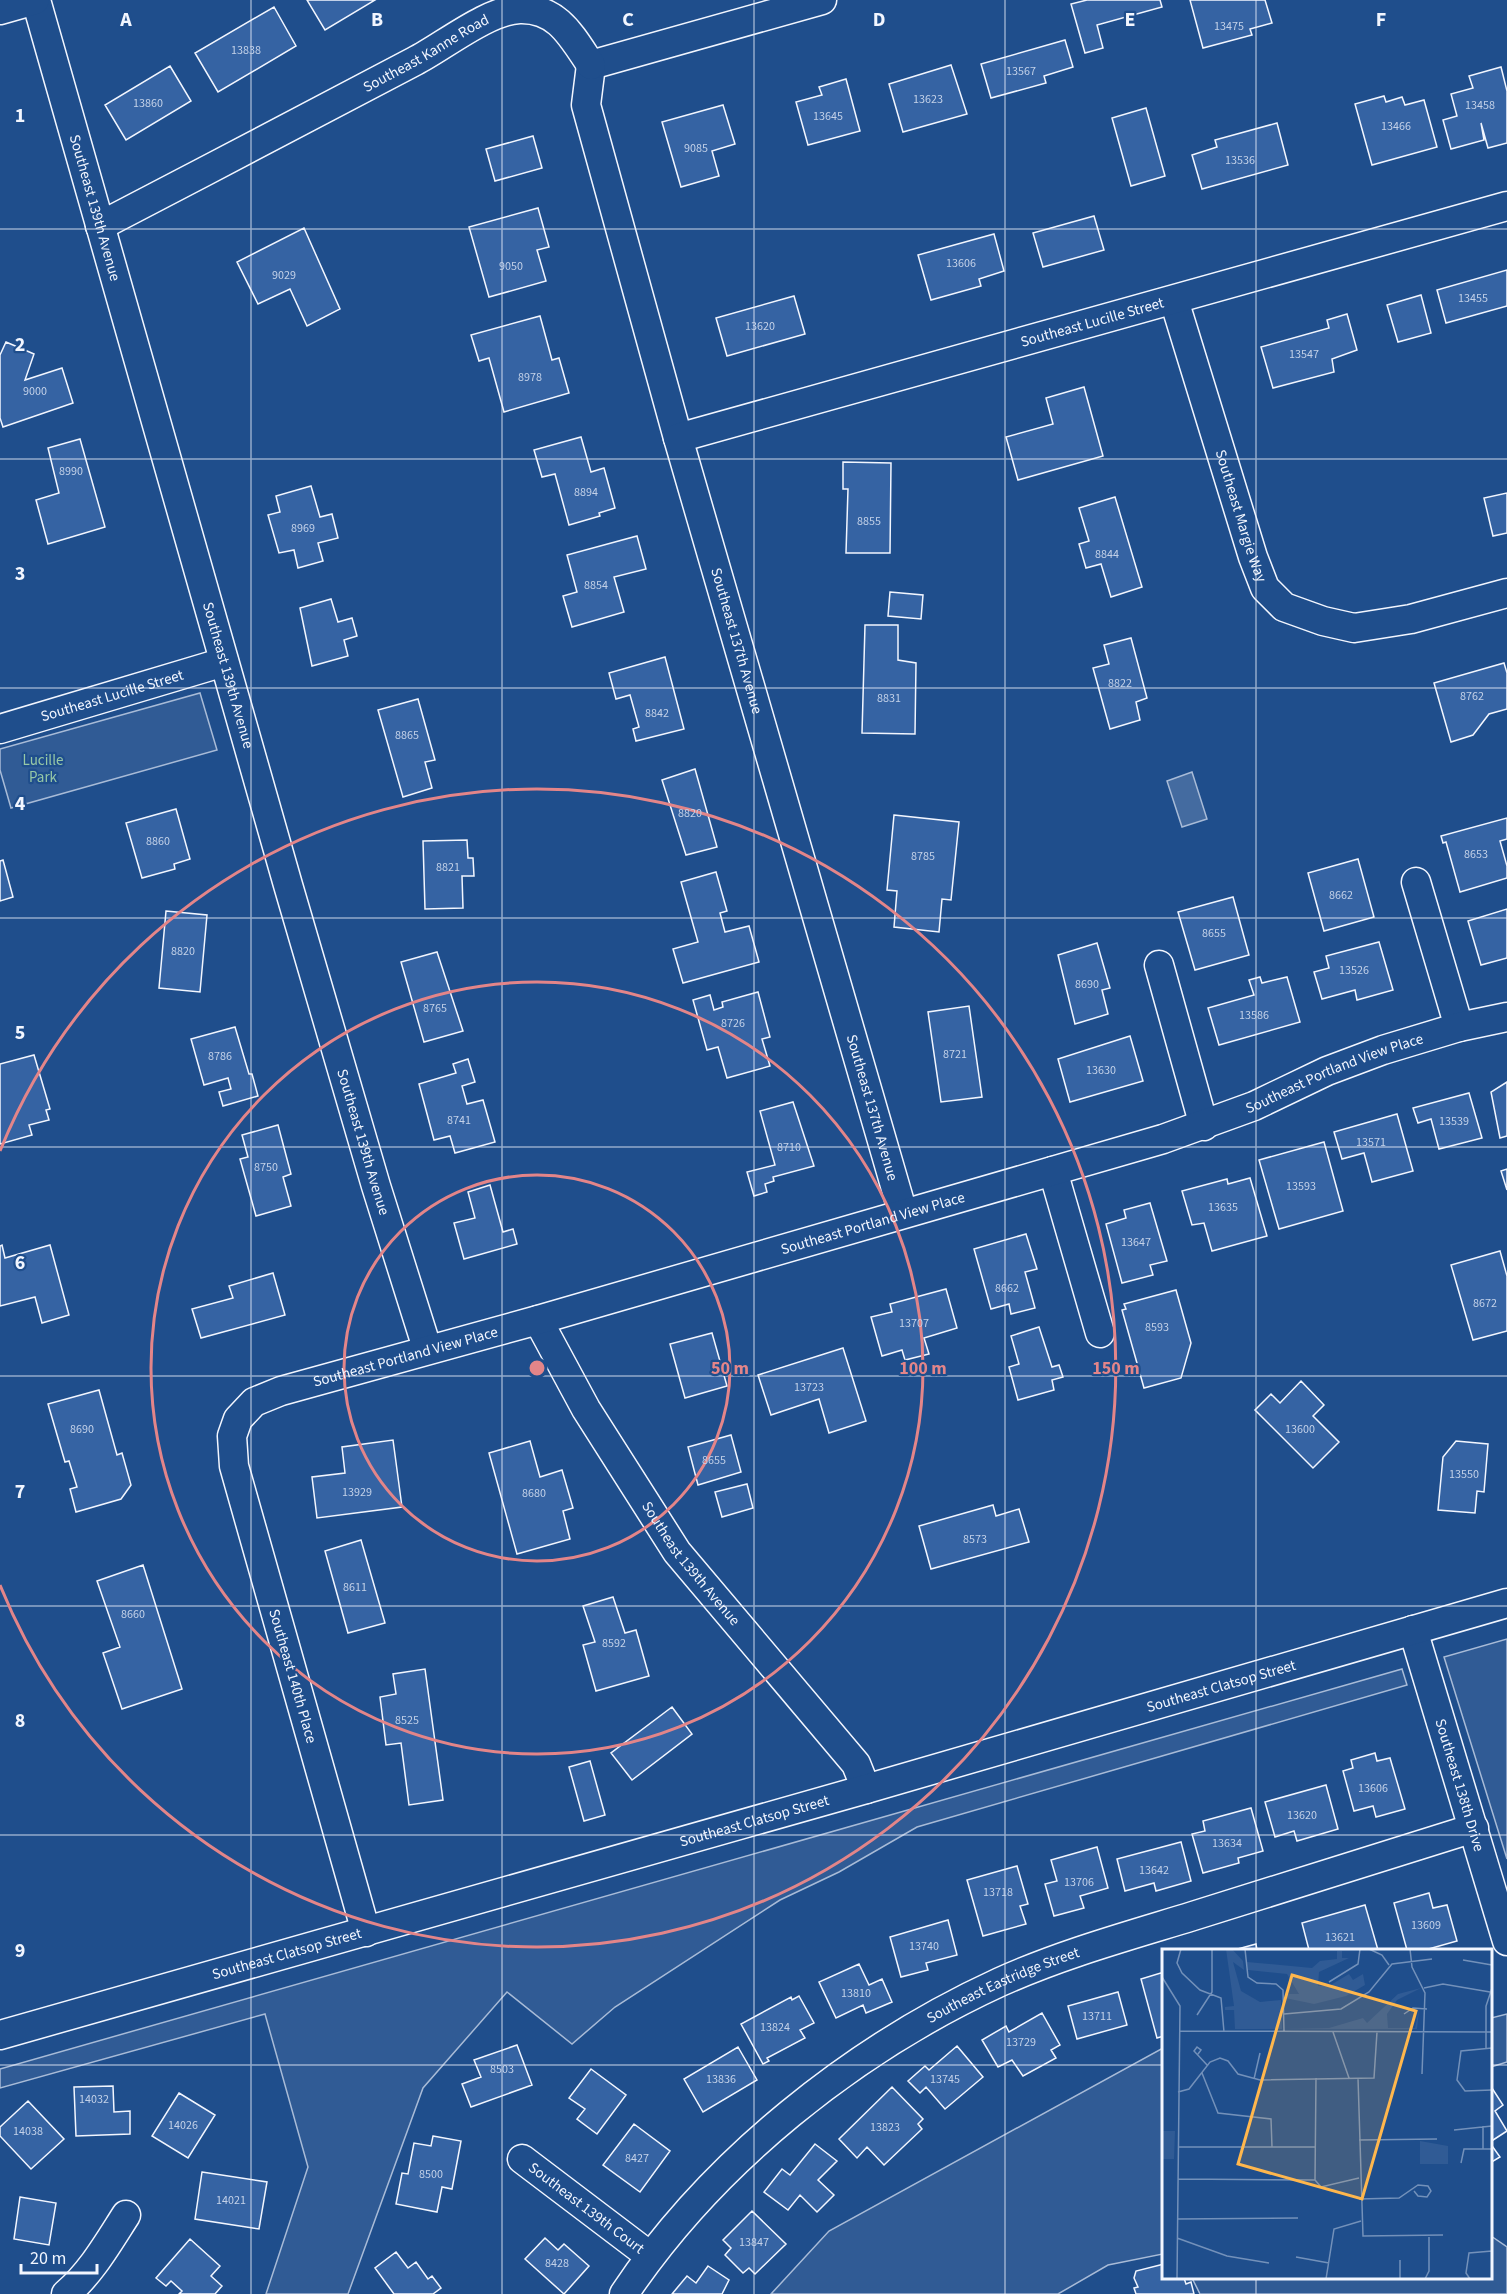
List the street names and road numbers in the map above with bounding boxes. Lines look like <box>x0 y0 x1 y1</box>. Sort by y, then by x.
street label: Southeast Kanne Road <box>359 9 493 98</box>
street label: Southeast 139th Avenue <box>64 132 126 284</box>
street label: Southeast Lucille Street <box>1018 293 1166 353</box>
street label: Southeast Margie Way <box>1210 447 1272 585</box>
street label: Southeast 137th Avenue <box>705 565 768 717</box>
street label: Southeast 139th Avenue <box>197 600 259 751</box>
street label: Southeast Lucille Street <box>38 665 186 727</box>
street label: Southeast Portland View Place <box>1243 1028 1426 1119</box>
street label: Southeast 137th Avenue <box>841 1032 903 1183</box>
street label: Southeast 139th Avenue <box>331 1067 395 1218</box>
street label: Southeast Portland View Place <box>778 1187 967 1260</box>
street label: Southeast Portland View Place <box>311 1322 500 1393</box>
street label: Southeast 139th Avenue <box>636 1497 745 1630</box>
street label: Southeast 140th Place <box>263 1607 322 1746</box>
street label: Southeast Clatsop Street <box>1144 1655 1298 1718</box>
street label: Southeast 138th Drive <box>1429 1716 1489 1854</box>
street label: Southeast Clatsop Street <box>677 1790 832 1852</box>
street label: Southeast Clatsop Street <box>210 1923 364 1985</box>
street label: Southeast Eastridge Street <box>923 1942 1082 2029</box>
street label: Southeast 139th Court <box>524 2158 649 2259</box>

